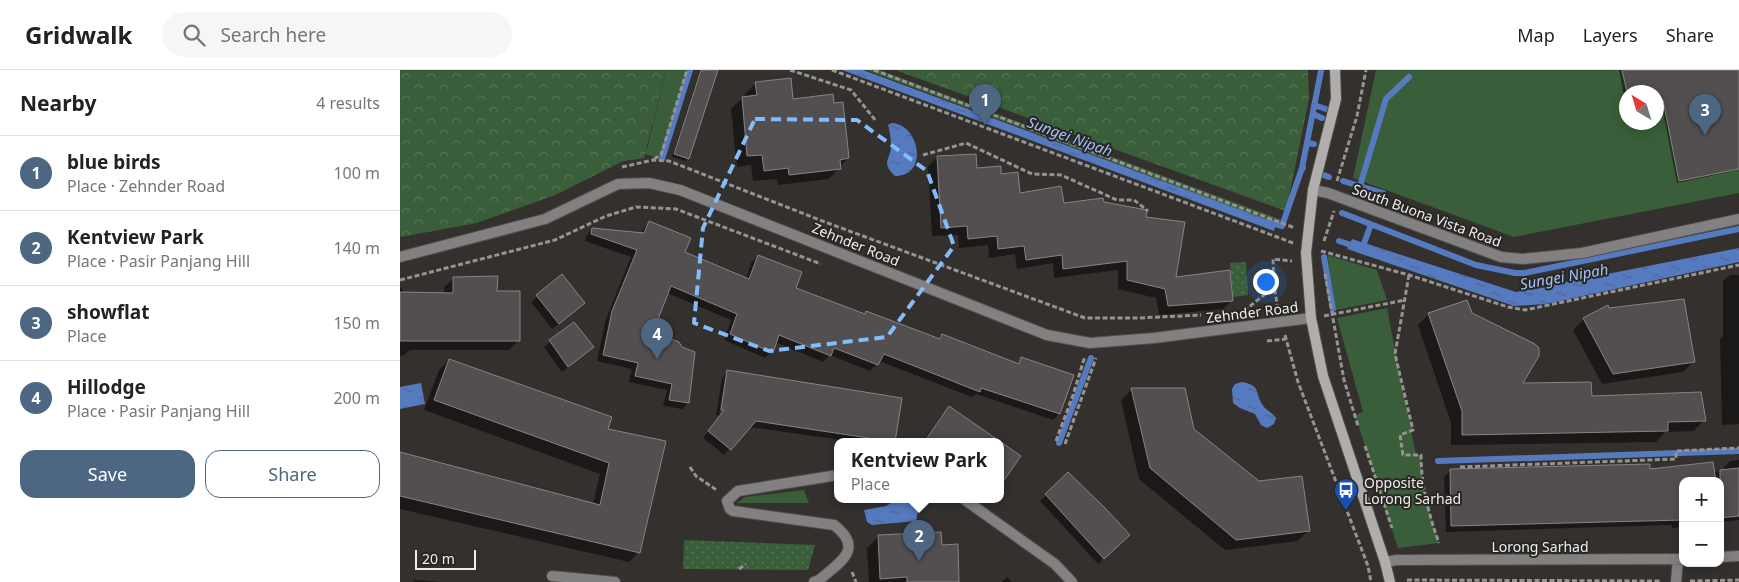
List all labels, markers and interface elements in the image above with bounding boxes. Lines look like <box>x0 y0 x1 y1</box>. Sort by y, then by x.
search box <box>162 12 512 57</box>
text: Gridwalk <box>25 18 132 51</box>
icon: search <box>180 21 208 49</box>
text: Search here <box>220 22 326 48</box>
text: Map <box>1517 23 1555 47</box>
text: Layers <box>1583 23 1638 47</box>
text: Share <box>1666 23 1714 47</box>
pin: 1 <box>969 84 1001 125</box>
north arrow <box>1619 85 1664 130</box>
text: Nearby <box>20 89 96 117</box>
text: 4 results <box>316 92 380 114</box>
pin: 3 <box>1689 94 1721 135</box>
water label: Sungei Nipah <box>1025 111 1115 161</box>
text: blue birds <box>67 149 161 175</box>
text: 1 <box>31 162 41 184</box>
text: 100 m <box>333 162 380 184</box>
text: Place · Zehnder Road <box>67 175 225 197</box>
street label: South Buona Vista Road <box>1350 179 1504 251</box>
street label: Zehnder Road <box>809 218 903 270</box>
text: Kentview Park <box>67 224 204 250</box>
text: 2 <box>31 237 41 259</box>
text: 140 m <box>333 237 380 259</box>
text: Place · Pasir Panjang Hill <box>67 250 250 272</box>
water label: Sungei Nipah <box>1518 258 1610 294</box>
your location <box>1253 269 1279 295</box>
street label: Zehnder Road <box>1205 297 1299 327</box>
text: showflat <box>67 299 149 325</box>
text: 3 <box>31 312 41 334</box>
text: 150 m <box>333 312 380 334</box>
pin: 4 <box>641 318 673 359</box>
text: Place <box>67 325 107 347</box>
text: Hillodge <box>67 374 146 400</box>
text: 4 <box>31 387 41 409</box>
text: 200 m <box>333 387 380 409</box>
text: Place · Pasir Panjang Hill <box>67 400 250 422</box>
popup <box>834 438 1004 503</box>
text: Kentview Park <box>851 447 987 473</box>
button: Save <box>20 450 195 498</box>
button: Share <box>205 450 380 498</box>
text: Place <box>851 473 890 495</box>
place label: Opposite Lorong Sarhad <box>1364 473 1461 508</box>
bus stop icon: Opposite Lorong Sarhad <box>1333 477 1359 511</box>
map controls <box>1679 477 1724 567</box>
button: + <box>1679 477 1724 522</box>
pin: 2 <box>903 520 935 561</box>
button: − <box>1679 522 1724 567</box>
street label: Lorong Sarhad <box>1491 537 1589 556</box>
scale bar <box>415 547 476 570</box>
text: 20 m <box>422 549 455 568</box>

